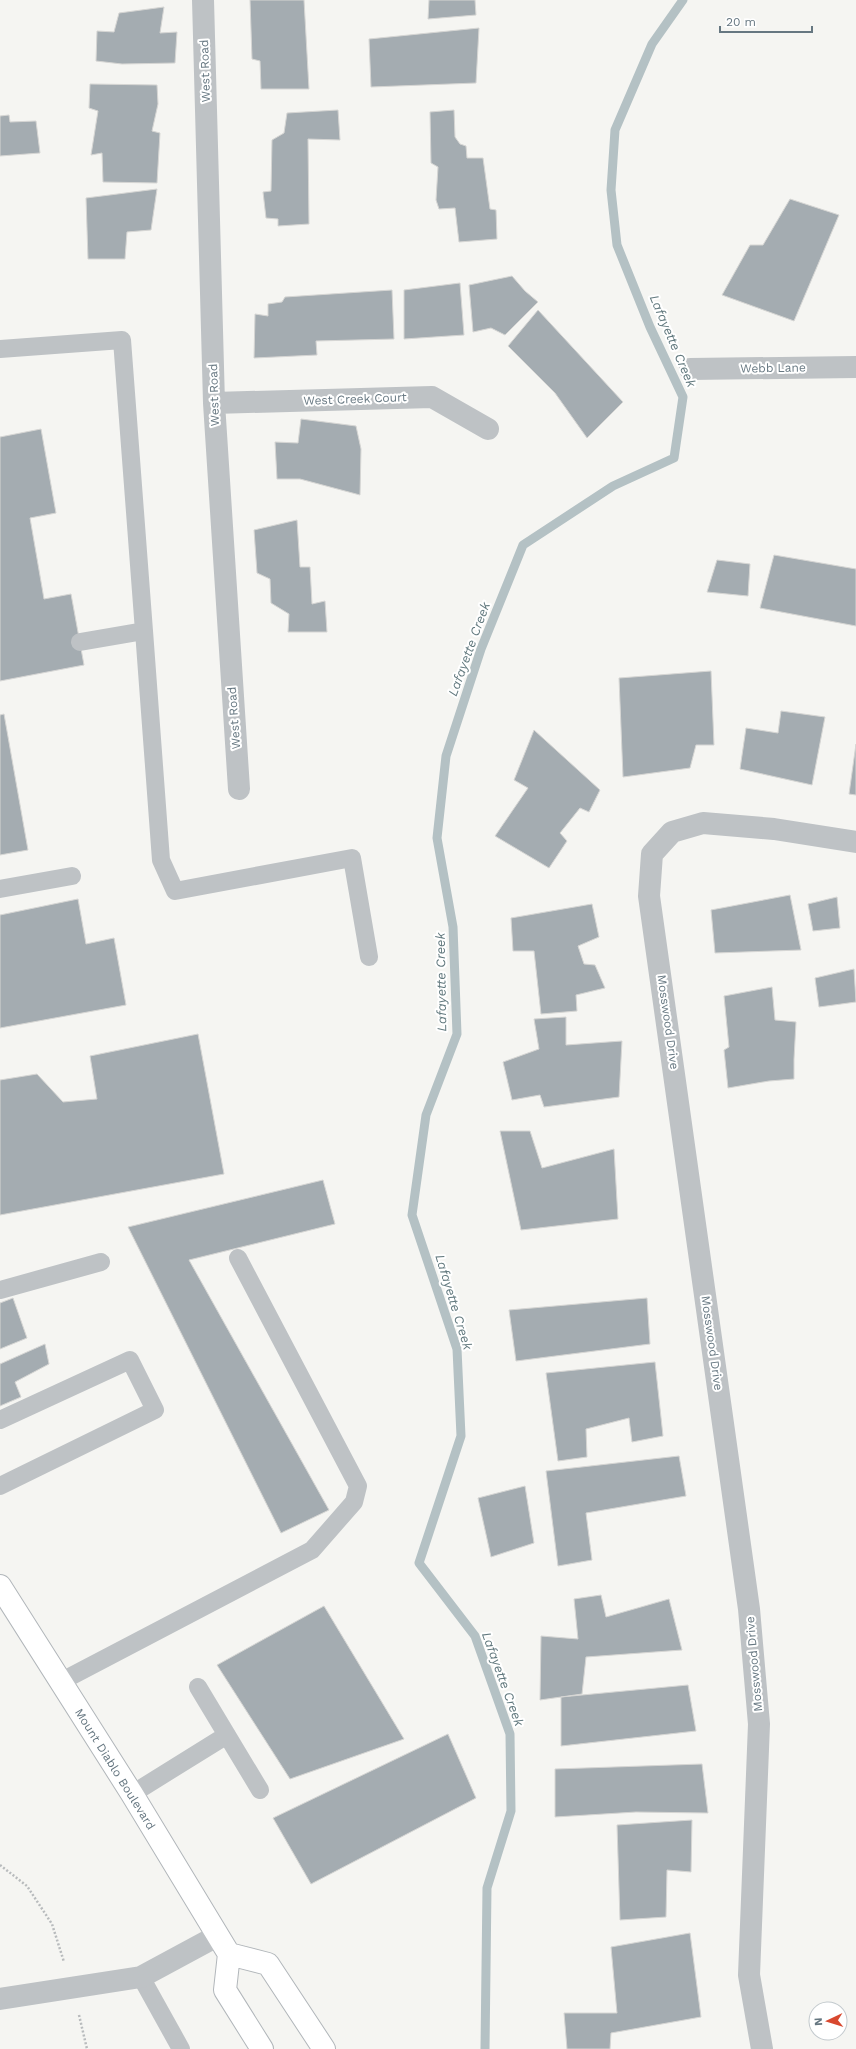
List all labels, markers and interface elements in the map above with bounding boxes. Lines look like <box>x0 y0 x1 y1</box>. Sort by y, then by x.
scale bar <box>720 8 812 34</box>
text: 20 m <box>726 15 756 29</box>
street label: West Road <box>197 39 213 103</box>
water label: Lafayette Creek <box>647 292 700 390</box>
street label: Webb Lane <box>740 360 806 376</box>
street label: West Road <box>206 363 222 427</box>
street label: West Creek Court <box>303 390 407 408</box>
water label: Lafayette Creek <box>445 599 493 698</box>
street label: West Road <box>225 686 243 750</box>
water label: Lafayette Creek <box>433 931 449 1032</box>
street label: Mosswood Drive <box>654 974 682 1070</box>
water label: Lafayette Creek <box>432 1252 476 1352</box>
street label: Mosswood Drive <box>698 1295 726 1391</box>
street label: Mosswood Drive <box>743 1616 765 1712</box>
water label: Lafayette Creek <box>479 1630 527 1729</box>
street label: Mount Diablo Boulevard <box>72 1706 158 1832</box>
north arrow <box>808 2001 848 2041</box>
text: N <box>812 2017 825 2026</box>

